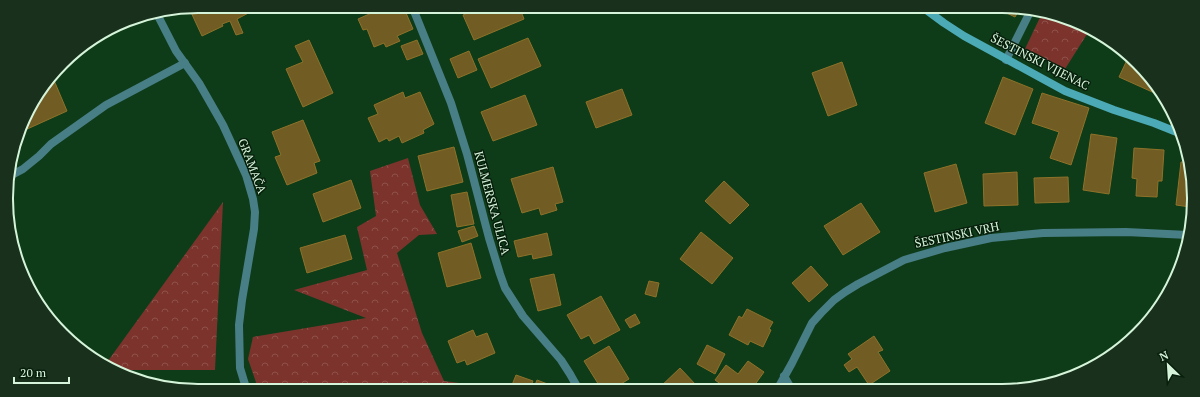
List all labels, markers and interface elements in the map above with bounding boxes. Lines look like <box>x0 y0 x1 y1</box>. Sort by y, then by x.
street label: ŠESTINSKI VIJENAC <box>988 30 1092 93</box>
street label: GRAMAČA <box>235 136 270 196</box>
street label: KULMERSKA ULICA <box>471 149 514 257</box>
street label: ŠESTINSKI VRH <box>913 218 1001 251</box>
north arrow <box>1148 345 1188 385</box>
text: N <box>1157 348 1171 364</box>
scale bar <box>14 359 69 385</box>
text: 20 m <box>20 365 47 380</box>

